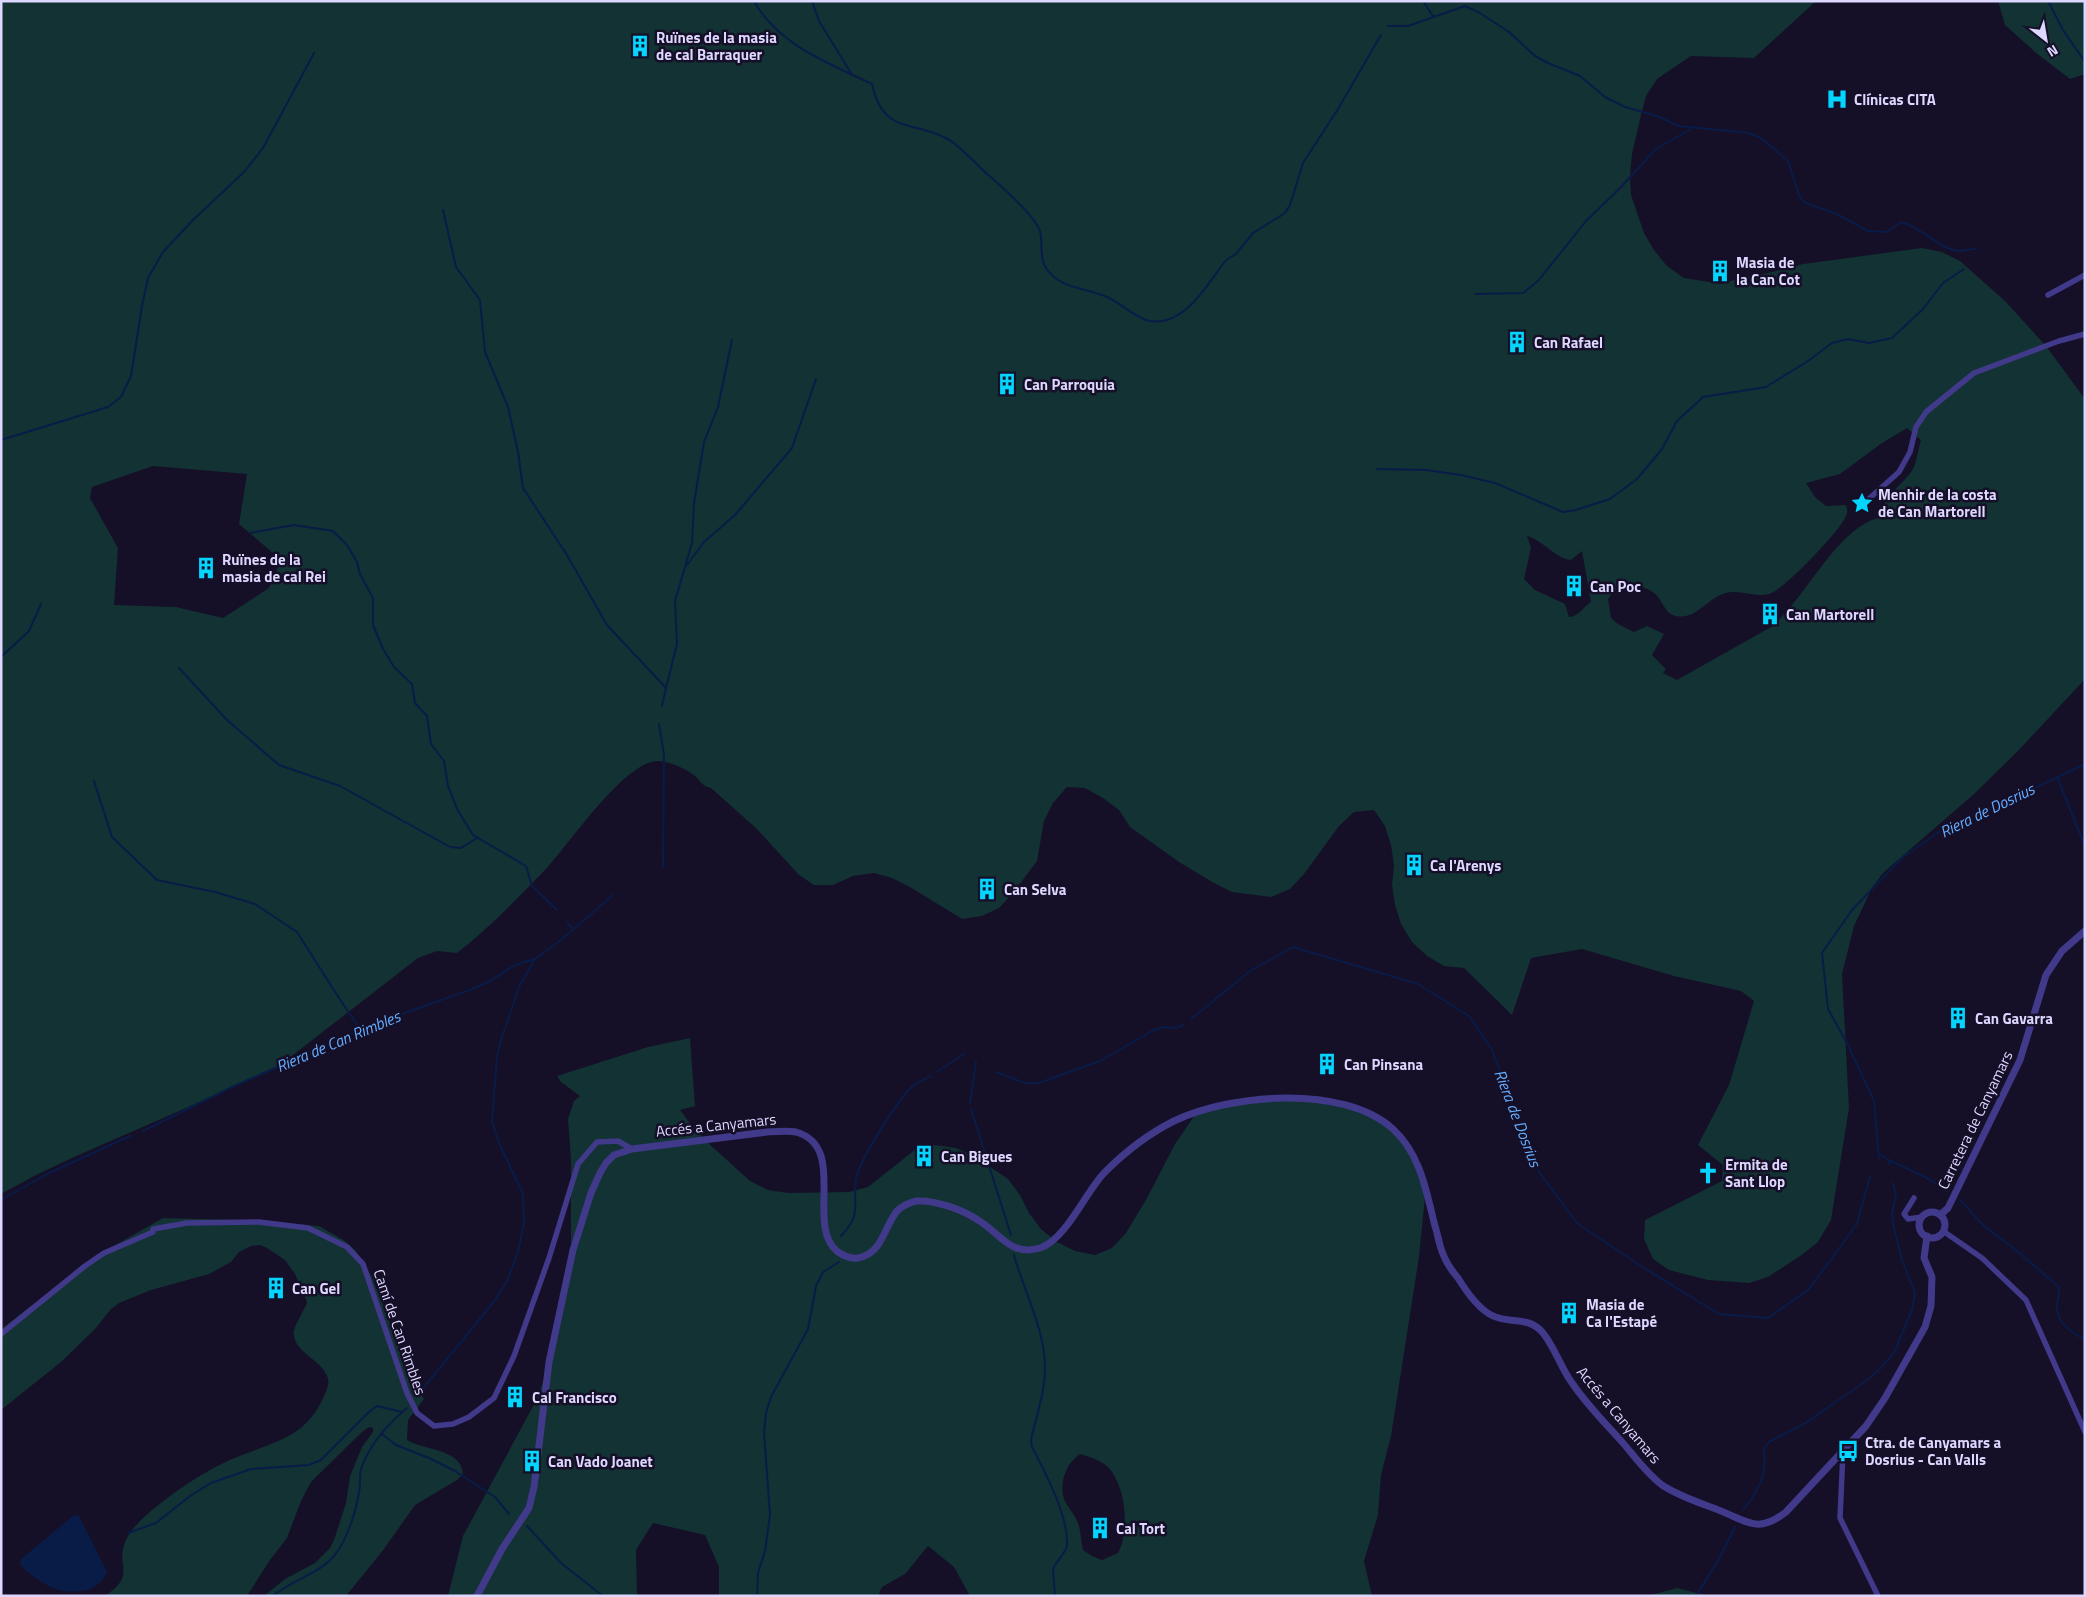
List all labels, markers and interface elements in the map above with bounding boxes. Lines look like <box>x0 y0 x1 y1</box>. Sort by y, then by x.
north arrow <box>2021 15 2071 65</box>
place label: Ruïnes de la masia de cal Barraquer <box>656 26 777 66</box>
building icon: Ruïnes de la masia de cal Barraquer <box>627 33 653 59</box>
text: N <box>2043 40 2063 63</box>
hospital icon: Clínicas CITA <box>1824 86 1850 112</box>
place label: Clínicas CITA <box>1854 88 1936 111</box>
place label: Masia de la Can Cot <box>1736 251 1800 291</box>
building icon: Masia de la Can Cot <box>1707 258 1733 284</box>
building icon: Can Rafael <box>1504 329 1530 355</box>
place label: Can Rafael <box>1534 331 1603 354</box>
building icon: Can Parroquia <box>994 371 1020 397</box>
place label: Can Parroquia <box>1024 373 1115 396</box>
place label: Menhir de la costa de Can Martorell <box>1878 483 1997 523</box>
place icon: Menhir de la costa de Can Martorell <box>1849 490 1875 516</box>
place label: Ruïnes de la masia de cal Rei <box>222 548 326 588</box>
building icon: Ruïnes de la masia de cal Rei <box>193 555 219 581</box>
building icon: Can Poc <box>1561 573 1587 599</box>
place label: Can Poc <box>1590 575 1641 598</box>
building icon: Can Martorell <box>1757 601 1783 627</box>
place label: Can Martorell <box>1786 603 1874 626</box>
water label: Riera de Dosrius <box>1936 776 2039 843</box>
building icon: Ca l'Arenys <box>1401 852 1427 878</box>
place label: Ca l'Arenys <box>1430 854 1501 877</box>
building icon: Can Selva <box>974 876 1000 902</box>
place label: Can Selva <box>1004 878 1067 901</box>
water label: Riera de Can Rimbles <box>272 1004 405 1078</box>
building icon: Can Gavarra <box>1945 1005 1971 1031</box>
place label: Can Gavarra <box>1975 1007 2053 1030</box>
street label: Carretera de Canyamars <box>1931 1047 2019 1193</box>
building icon: Can Pinsana <box>1314 1051 1340 1077</box>
place label: Can Pinsana <box>1344 1053 1423 1076</box>
water label: Riera de Dosrius <box>1488 1066 1548 1171</box>
street label: Accés a Canyamars <box>655 1107 777 1143</box>
building icon: Can Bigues <box>911 1143 937 1169</box>
place label: Can Bigues <box>941 1145 1012 1168</box>
place label: Ermita de Sant Llop <box>1725 1153 1788 1193</box>
church icon: Ermita de Sant Llop <box>1695 1160 1721 1186</box>
street label: Camí de Can Rimbles <box>368 1266 432 1398</box>
building icon: Can Gel <box>263 1275 289 1301</box>
place label: Can Gel <box>292 1277 340 1300</box>
place label: Masia de Ca l'Estapé <box>1586 1293 1657 1333</box>
building icon: Masia de Ca l'Estapé <box>1556 1300 1582 1326</box>
street label: Accés a Canyamars <box>1571 1361 1667 1469</box>
building icon: Cal Francisco <box>502 1384 528 1410</box>
place label: Cal Francisco <box>532 1386 617 1409</box>
place label: Ctra. de Canyamars a Dosrius - Can Valls <box>1865 1431 2001 1471</box>
bus stop icon: Ctra. de Canyamars a Dosrius - Can Valls <box>1835 1438 1861 1464</box>
building icon: Can Vado Joanet <box>519 1448 545 1474</box>
place label: Can Vado Joanet <box>548 1450 653 1473</box>
building icon: Cal Tort <box>1087 1515 1113 1541</box>
place label: Cal Tort <box>1116 1517 1166 1540</box>

